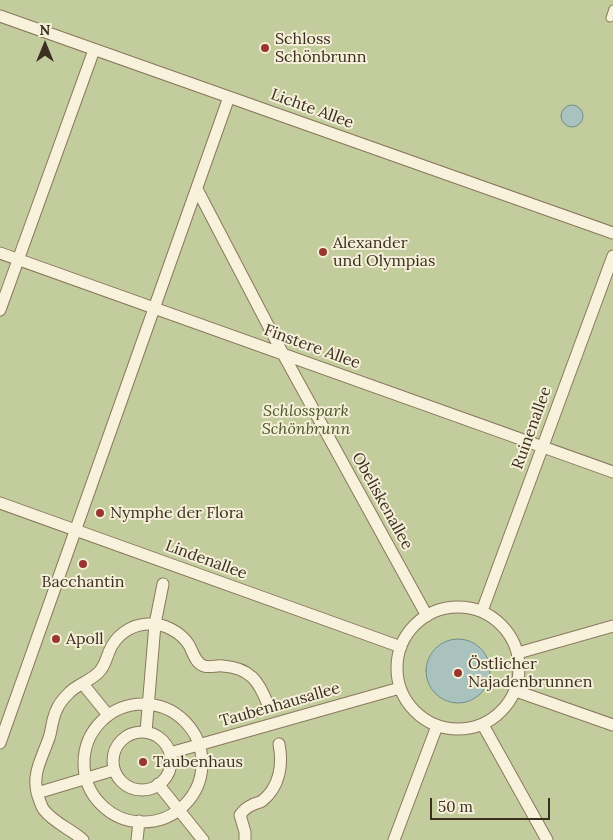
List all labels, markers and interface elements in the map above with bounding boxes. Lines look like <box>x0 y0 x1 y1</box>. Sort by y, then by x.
north arrow <box>20 20 70 70</box>
text: N <box>40 21 50 39</box>
place label: Schloss Schönbrunn <box>275 29 366 67</box>
marker: Schloss Schönbrunn <box>259 42 271 54</box>
street label: Lichte Allee <box>268 85 356 133</box>
place label: Alexander und Olympias <box>333 233 435 271</box>
marker: Alexander und Olympias <box>317 246 329 258</box>
street label: Finstere Allee <box>261 321 363 373</box>
street label: Ruinenallee <box>508 384 556 472</box>
park label: Schlosspark Schönbrunn <box>262 401 350 439</box>
street label: Obeliskenallee <box>347 449 417 553</box>
place label: Nymphe der Flora <box>110 503 244 523</box>
marker: Nymphe der Flora <box>94 507 106 519</box>
street label: Lindenallee <box>162 536 250 584</box>
marker: Bacchantin <box>77 558 89 570</box>
place label: Bacchantin <box>42 572 124 592</box>
place label: Apoll <box>66 629 104 649</box>
marker: Apoll <box>50 633 62 645</box>
place label: Östlicher Najadenbrunnen <box>468 654 592 692</box>
marker: Östlicher Najadenbrunnen <box>452 667 464 679</box>
street label: Taubenhausallee <box>218 679 342 731</box>
place label: Taubenhaus <box>153 752 243 772</box>
marker: Taubenhaus <box>137 756 149 768</box>
scale bar <box>433 788 553 820</box>
text: 50 m <box>438 797 473 816</box>

